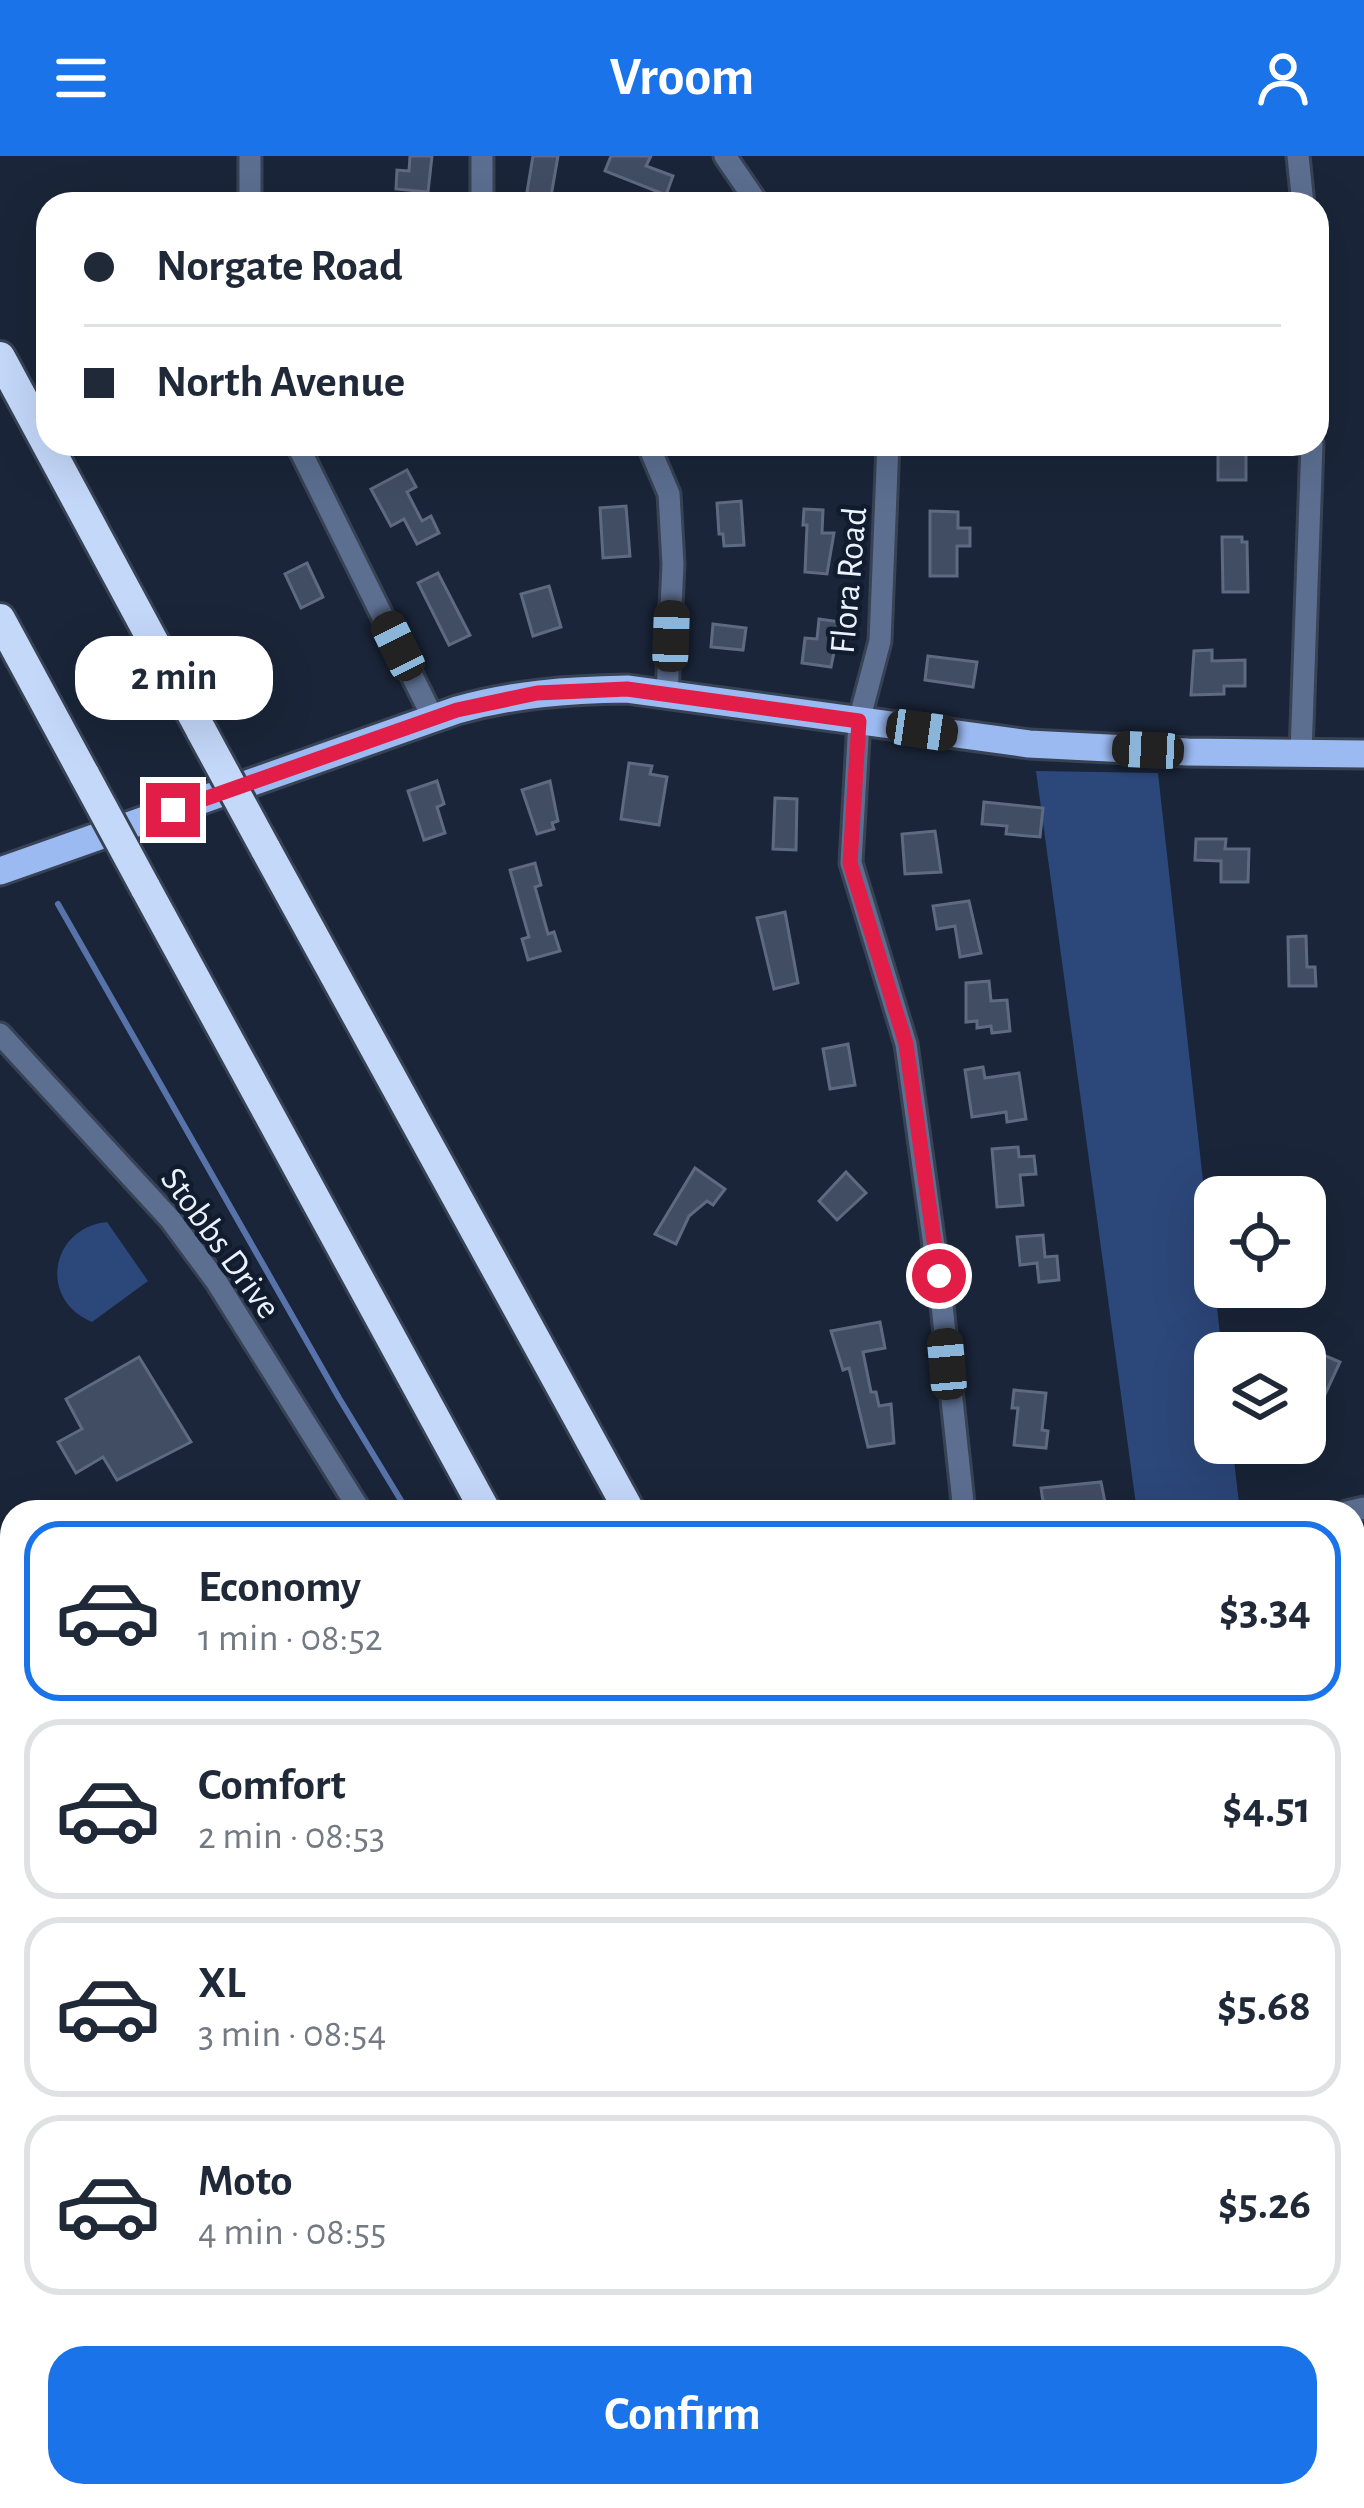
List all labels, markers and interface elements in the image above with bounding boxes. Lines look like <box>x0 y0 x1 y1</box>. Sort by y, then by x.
icon: menu <box>48 45 114 111</box>
icon: person <box>1250 45 1316 111</box>
text: Vroom <box>610 51 754 105</box>
text: Norgate Road <box>156 244 403 289</box>
text: North Avenue <box>156 360 405 405</box>
street label: Flora Road <box>825 505 873 655</box>
car <box>652 599 690 673</box>
car <box>366 606 430 686</box>
callout: 2 min <box>74 636 272 720</box>
text: 2 min <box>131 658 217 697</box>
car <box>884 707 960 753</box>
car <box>1111 730 1185 770</box>
route end <box>146 783 200 837</box>
street label: Stobbs Drive <box>154 1161 287 1325</box>
map controls <box>1194 1176 1326 1464</box>
button: locate <box>1194 1176 1326 1308</box>
route start <box>912 1249 966 1303</box>
car <box>926 1327 968 1401</box>
button: layers <box>1194 1332 1326 1464</box>
icon: car <box>54 1557 162 1665</box>
text: Economy <box>198 1565 361 1610</box>
text: $3.34 <box>1219 1588 1311 1633</box>
text: 1 min · 08:52 <box>198 1619 382 1658</box>
icon: car <box>54 1755 162 1863</box>
text: Comfort <box>198 1763 346 1808</box>
text: $4.51 <box>1222 1786 1311 1831</box>
text: 2 min · 08:53 <box>198 1817 385 1856</box>
icon: car <box>54 1953 162 2061</box>
text: XL <box>198 1961 246 2006</box>
text: $5.68 <box>1217 1984 1311 2029</box>
text: 3 min · 08:54 <box>198 2015 386 2054</box>
icon: car <box>54 2151 162 2259</box>
text: Moto <box>198 2159 293 2204</box>
text: $5.26 <box>1218 2182 1311 2227</box>
text: 4 min · 08:55 <box>198 2213 386 2252</box>
button: Confirm <box>48 2346 1317 2484</box>

